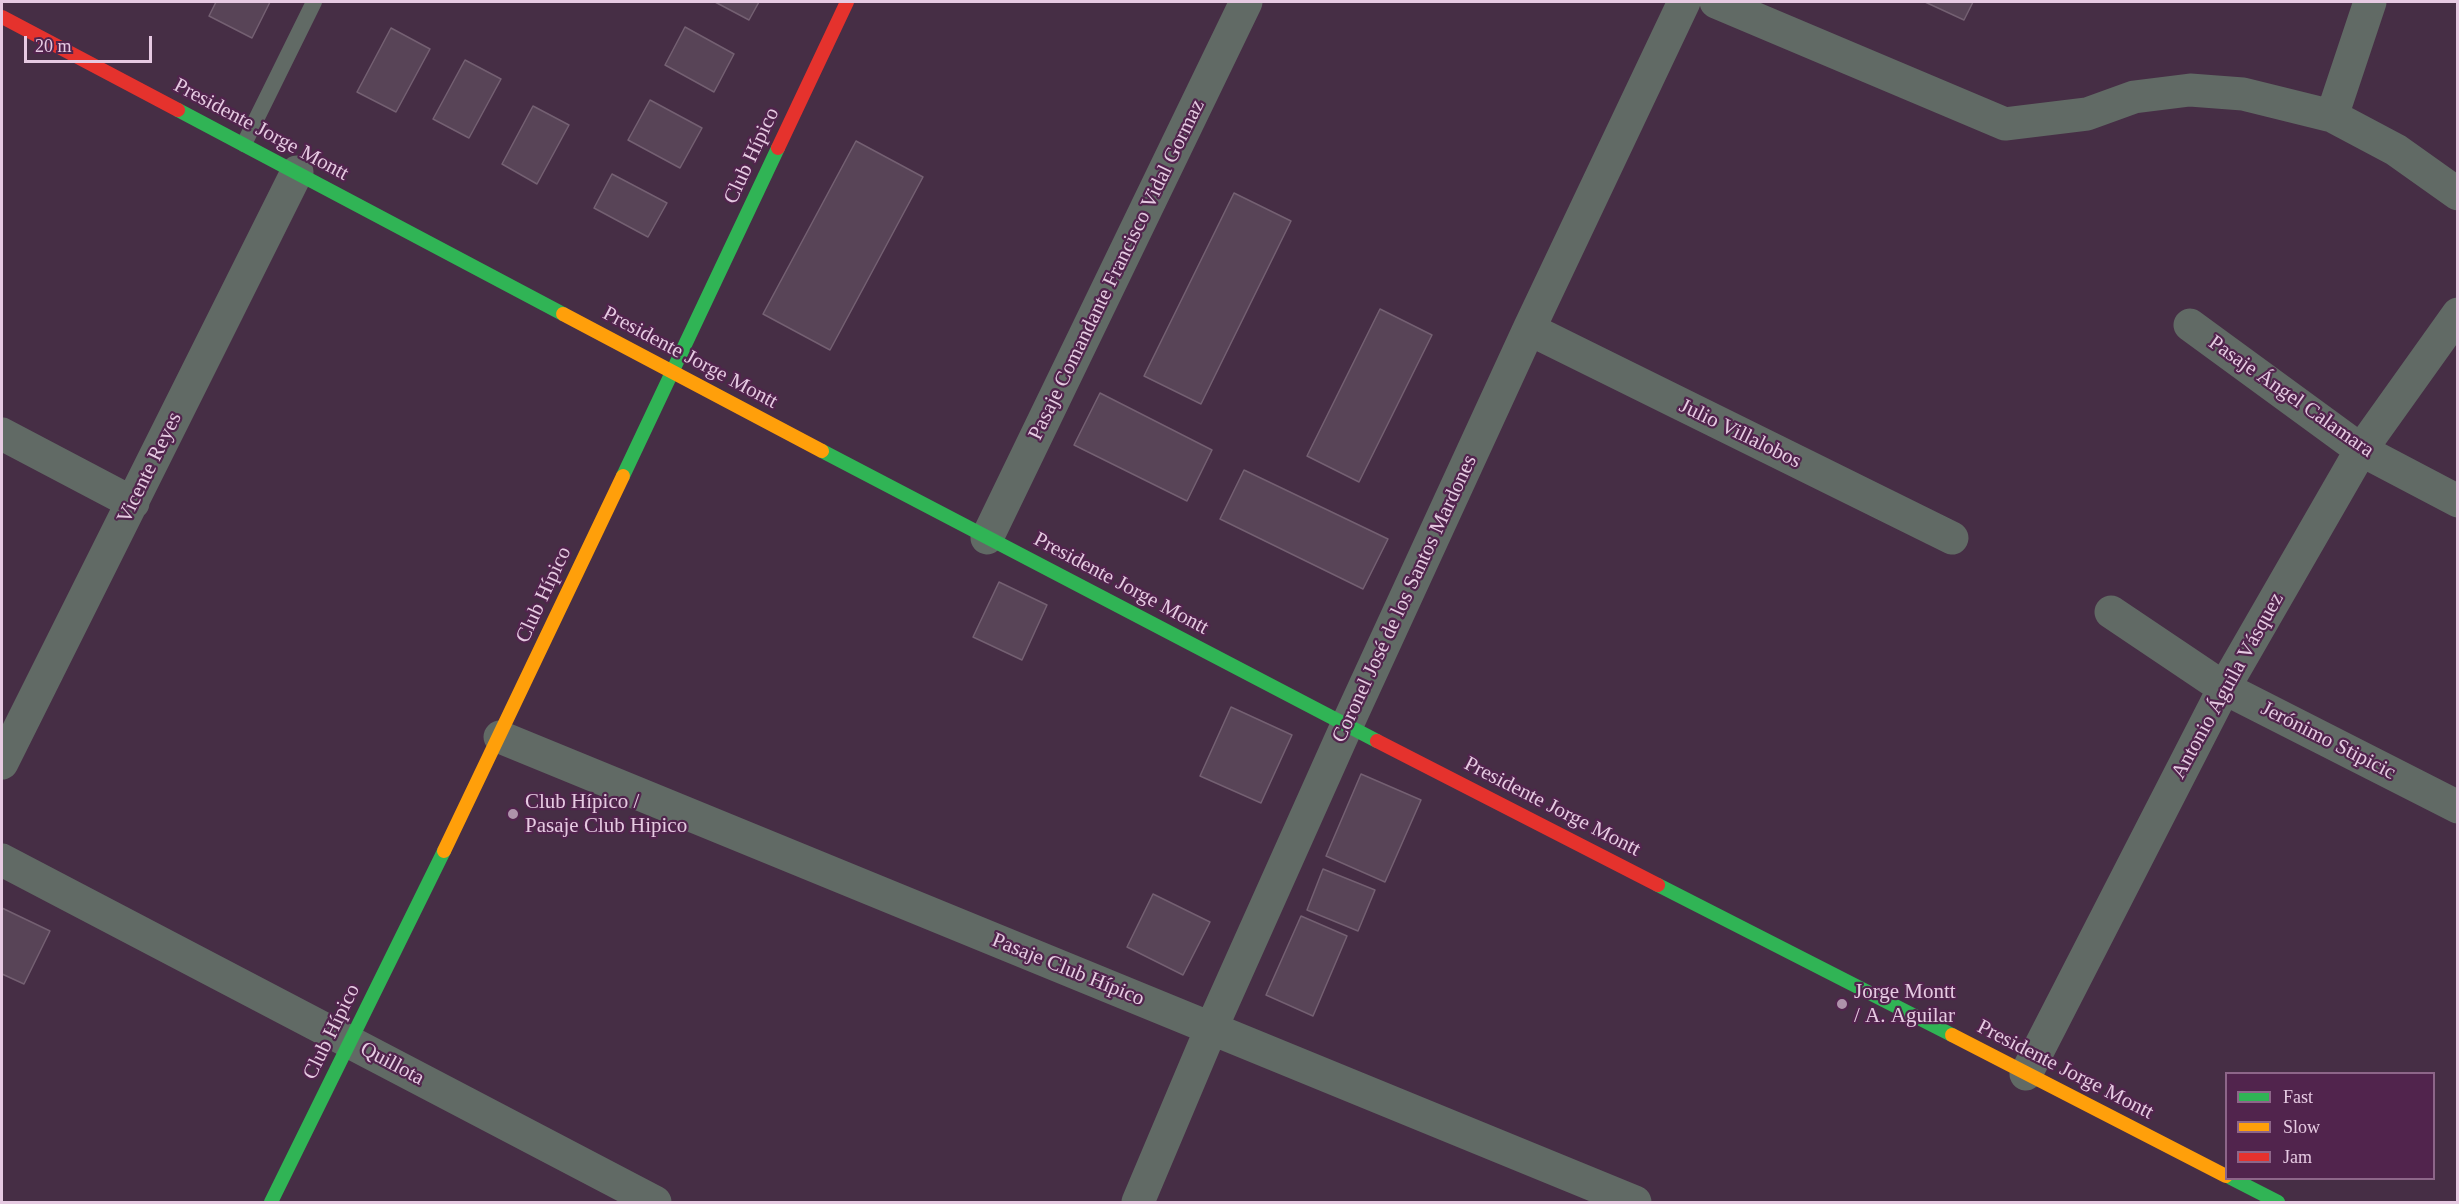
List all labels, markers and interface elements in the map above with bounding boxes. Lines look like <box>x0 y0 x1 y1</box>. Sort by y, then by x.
scale bar <box>27 24 154 62</box>
text: 20 m <box>35 36 72 56</box>
street label: Presidente Jorge Montt <box>169 73 353 187</box>
street label: Pasaje Comandante Francisco Vidal Gormaz <box>1023 96 1211 444</box>
street label: Club Hípico <box>719 104 785 208</box>
street label: Presidente Jorge Montt <box>598 301 782 415</box>
street label: Pasaje Ángel Calamara <box>2204 330 2378 464</box>
street label: Julio Villalobos <box>1675 394 1805 474</box>
street label: Vicente Reyes <box>112 408 188 528</box>
street label: Coronel José de los Santos Mardones <box>1327 451 1483 747</box>
street label: Presidente Jorge Montt <box>1029 527 1213 641</box>
street label: Club Hípico <box>511 543 577 647</box>
street label: Antonio Águila Vásquez <box>2166 589 2290 783</box>
street label: Jerónimo Stipicic <box>2257 696 2399 786</box>
street label: Presidente Jorge Montt <box>1460 752 1644 862</box>
place label: Club Hípico / Pasaje Club Hipico <box>525 789 687 839</box>
marker: Club Hípico / Pasaje Club Hipico <box>506 807 520 821</box>
street label: Pasaje Club Hípico <box>988 928 1148 1012</box>
place label: Jorge Montt / A. Aguilar <box>1854 979 1956 1029</box>
street label: Club Hípico <box>298 980 366 1084</box>
marker: Jorge Montt / A. Aguilar <box>1835 997 1849 1011</box>
street label: Presidente Jorge Montt <box>1973 1015 2157 1125</box>
street label: Quillota <box>356 1037 428 1091</box>
legend <box>2225 1072 2435 1180</box>
text: Fast <box>2283 1087 2313 1107</box>
text: Slow <box>2283 1117 2320 1137</box>
text: Jam <box>2283 1147 2312 1167</box>

